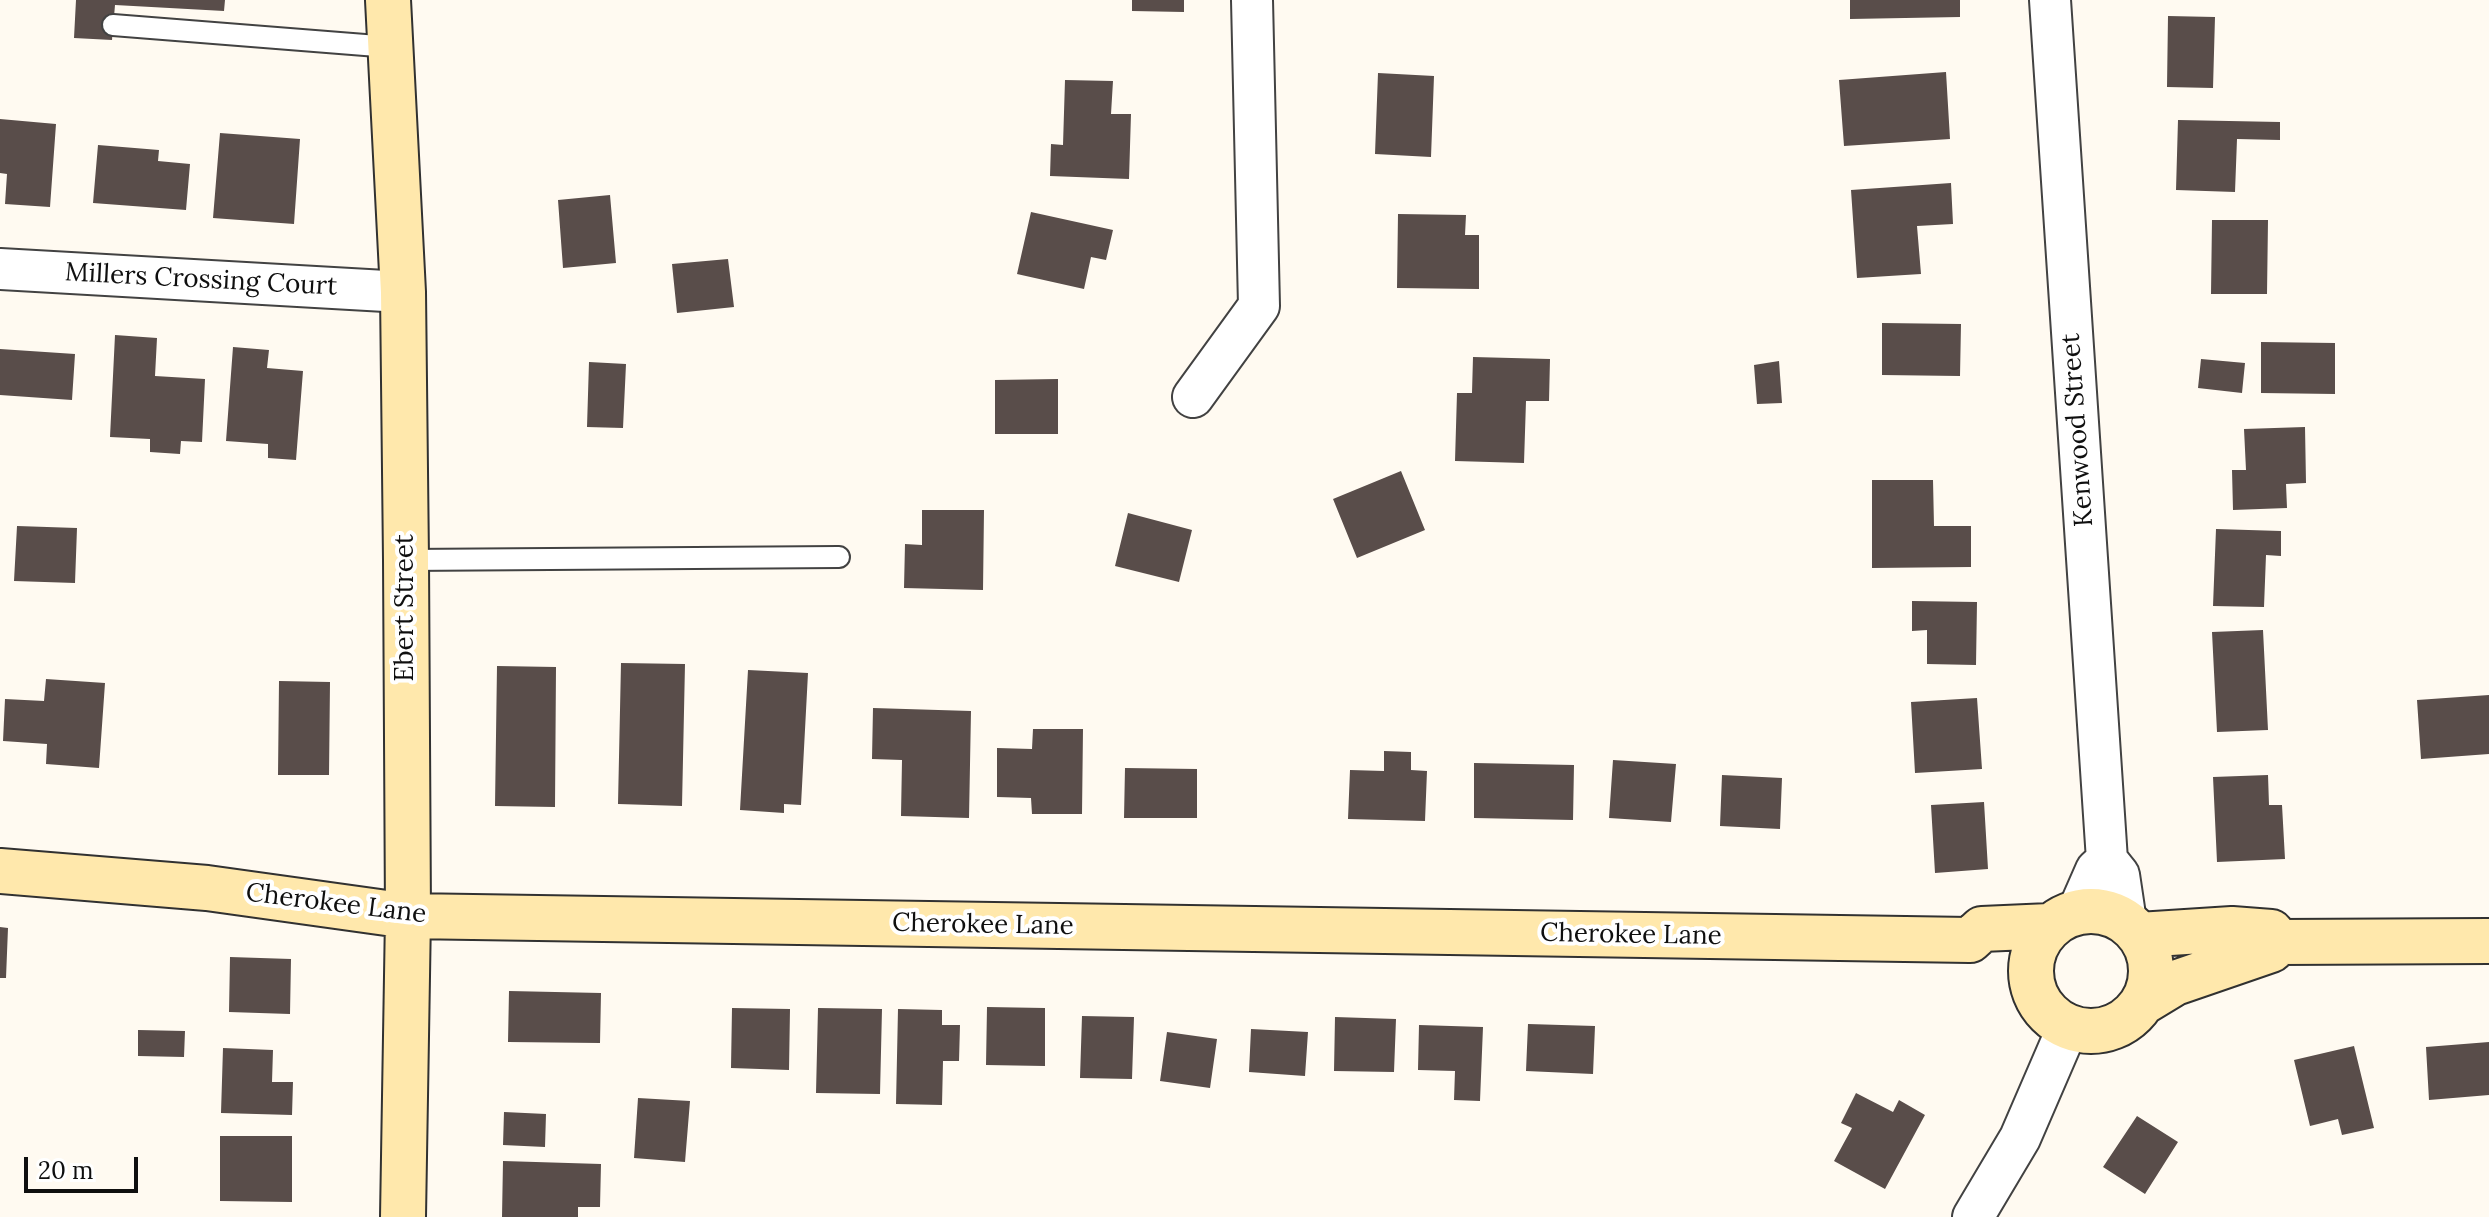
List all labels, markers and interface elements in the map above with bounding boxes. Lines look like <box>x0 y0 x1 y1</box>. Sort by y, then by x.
street label: Millers Crossing Court <box>64 257 338 303</box>
street label: Kenwood Street <box>2056 332 2100 528</box>
street label: Ebert Street <box>390 534 422 682</box>
street label: Cherokee Lane <box>244 877 428 931</box>
street label: Cherokee Lane <box>892 908 1074 942</box>
street label: Cherokee Lane <box>1540 918 1722 952</box>
scale bar <box>28 1141 142 1191</box>
text: 20 m <box>38 1155 94 1186</box>

